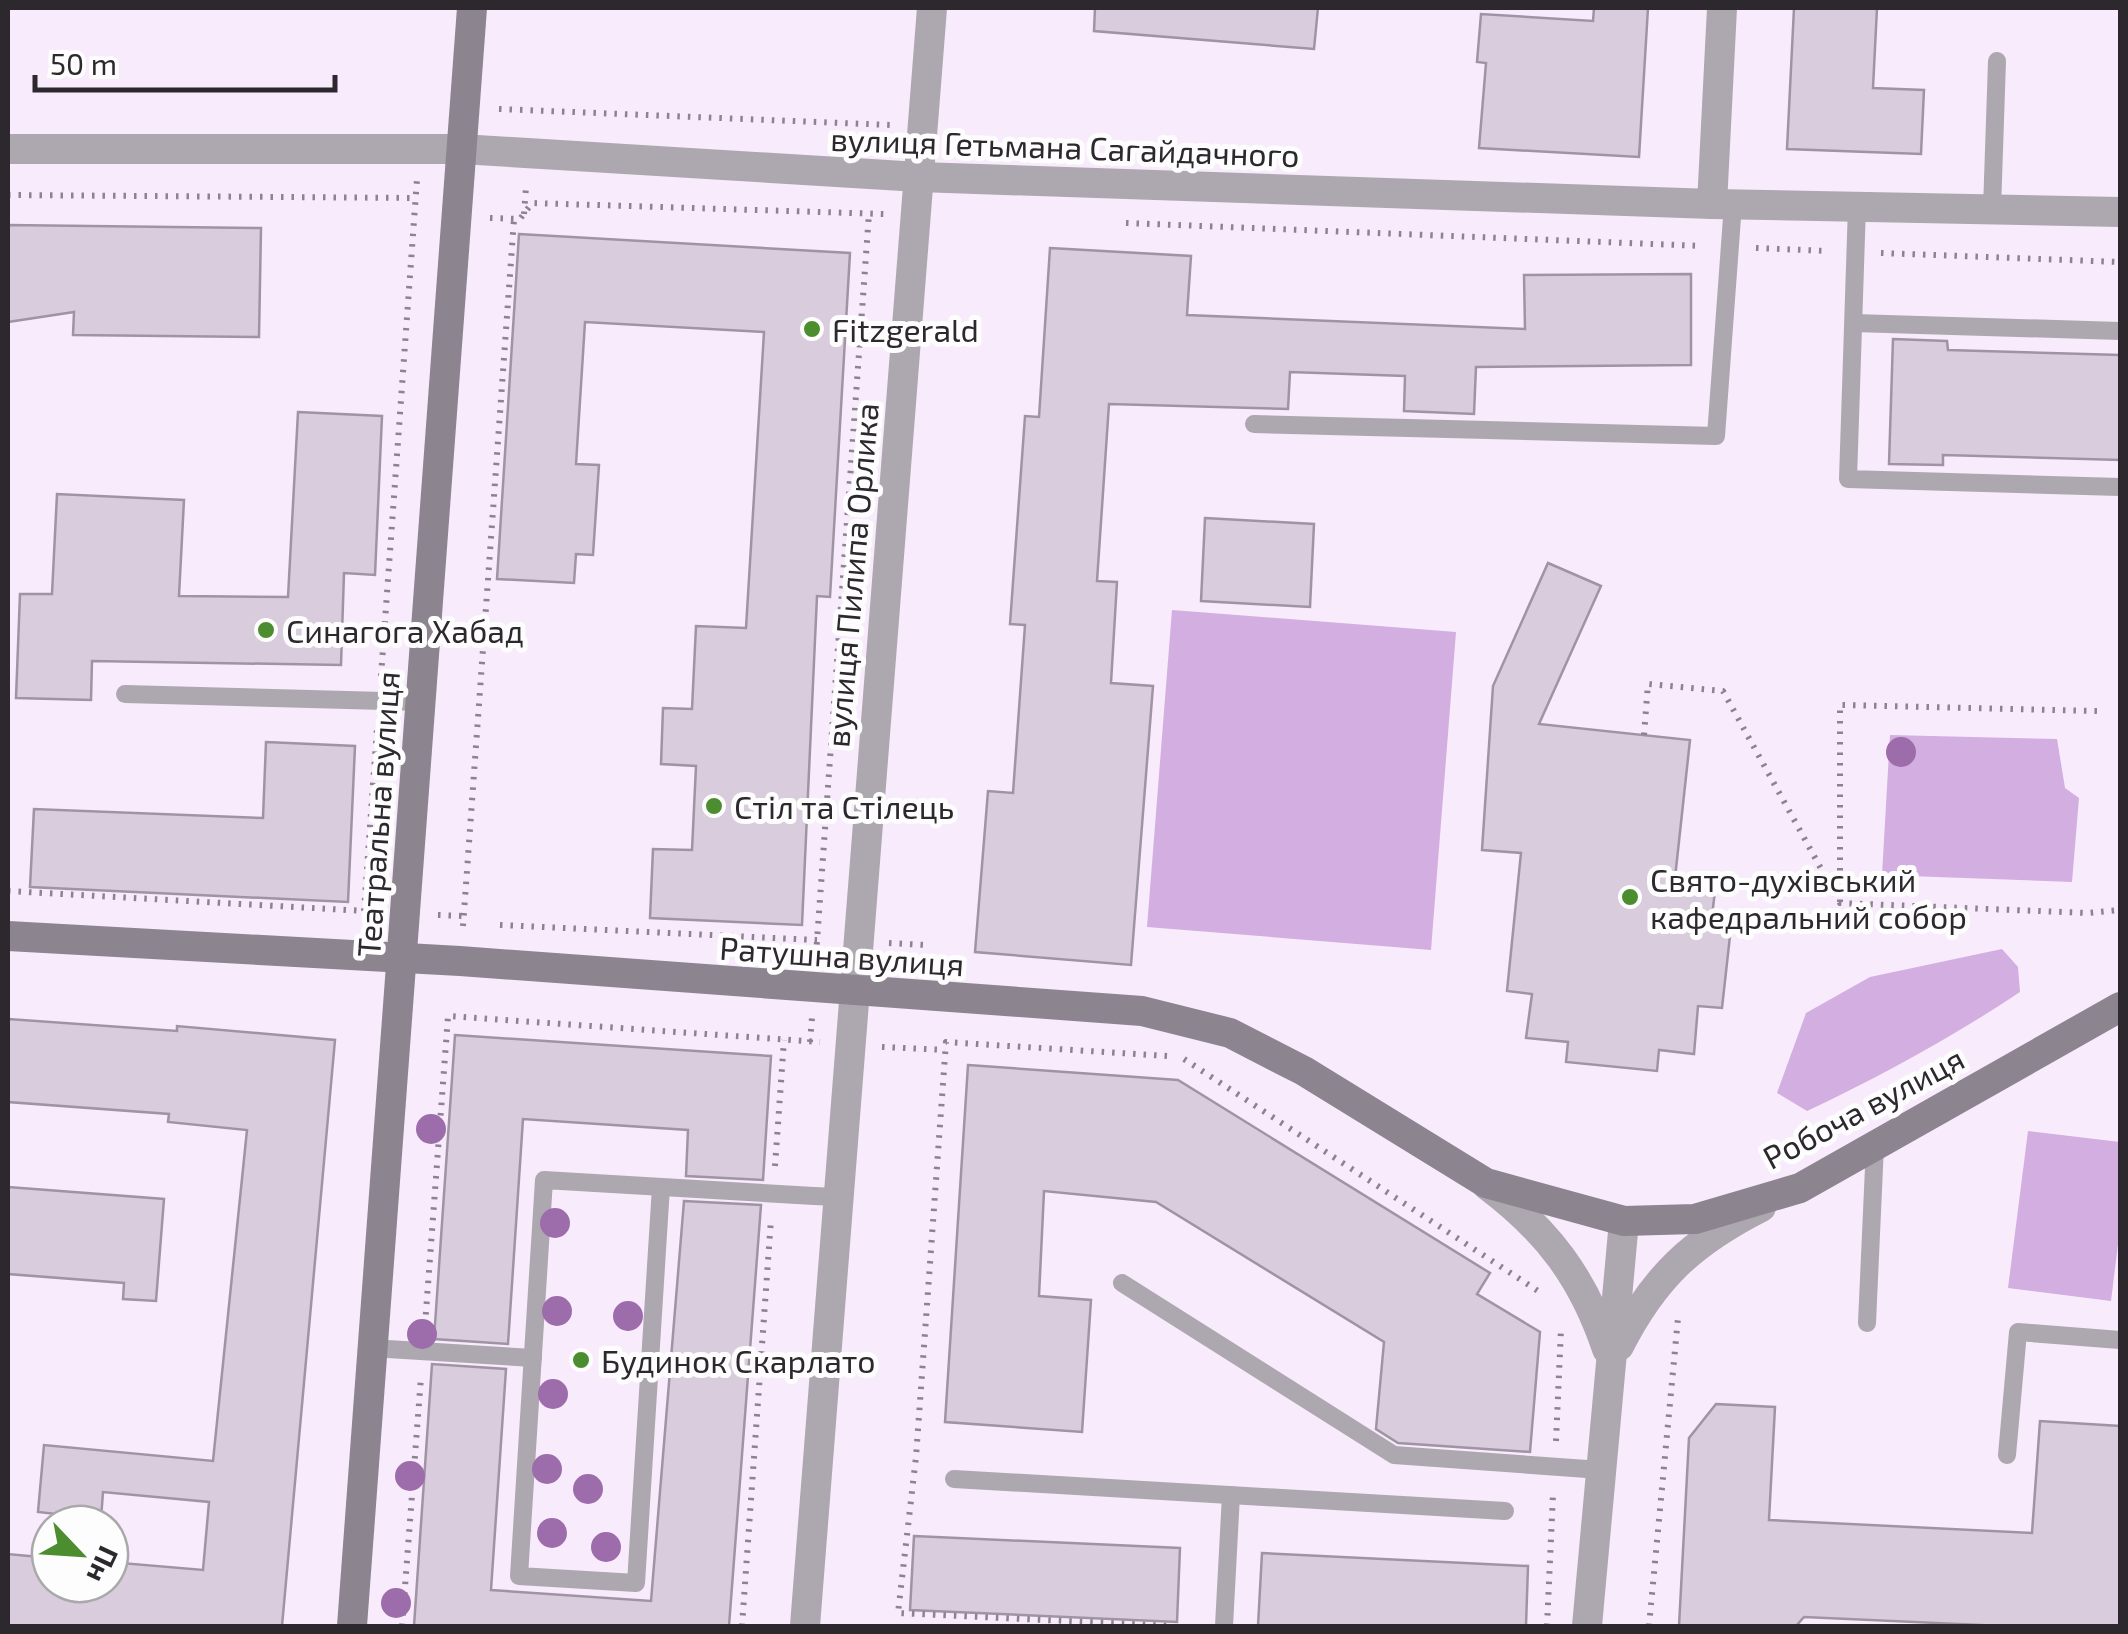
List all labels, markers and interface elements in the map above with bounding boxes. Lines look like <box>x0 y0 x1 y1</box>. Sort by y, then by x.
scale bar <box>35 30 335 92</box>
text: 50 m <box>50 45 117 81</box>
street label: вулиця Гетьмана Сагайдачного <box>830 119 1300 174</box>
place label: Fitzgerald <box>832 310 979 348</box>
marker: Fitzgerald <box>801 318 823 340</box>
street label: вулиця Пилипа Орлика <box>817 401 886 749</box>
place label: Синагога Хабад <box>286 611 524 649</box>
marker: Синагога Хабад <box>255 619 277 641</box>
street label: Театральна вулиця <box>348 670 407 958</box>
place label: Стіл та Стілець <box>734 787 954 825</box>
marker: Стіл та Стілець <box>703 795 725 817</box>
place label: Свято-духівський кафедральний собор <box>1650 860 1967 935</box>
marker: Свято-духівський кафедральний собор <box>1619 886 1641 908</box>
street label: Ратушна вулиця <box>718 927 966 983</box>
street label: Робоча вулиця <box>1756 1038 1970 1177</box>
place label: Будинок Скарлато <box>601 1341 876 1380</box>
marker: Будинок Скарлато <box>570 1349 592 1371</box>
north arrow <box>30 1504 130 1604</box>
text: Пн <box>80 1541 127 1589</box>

